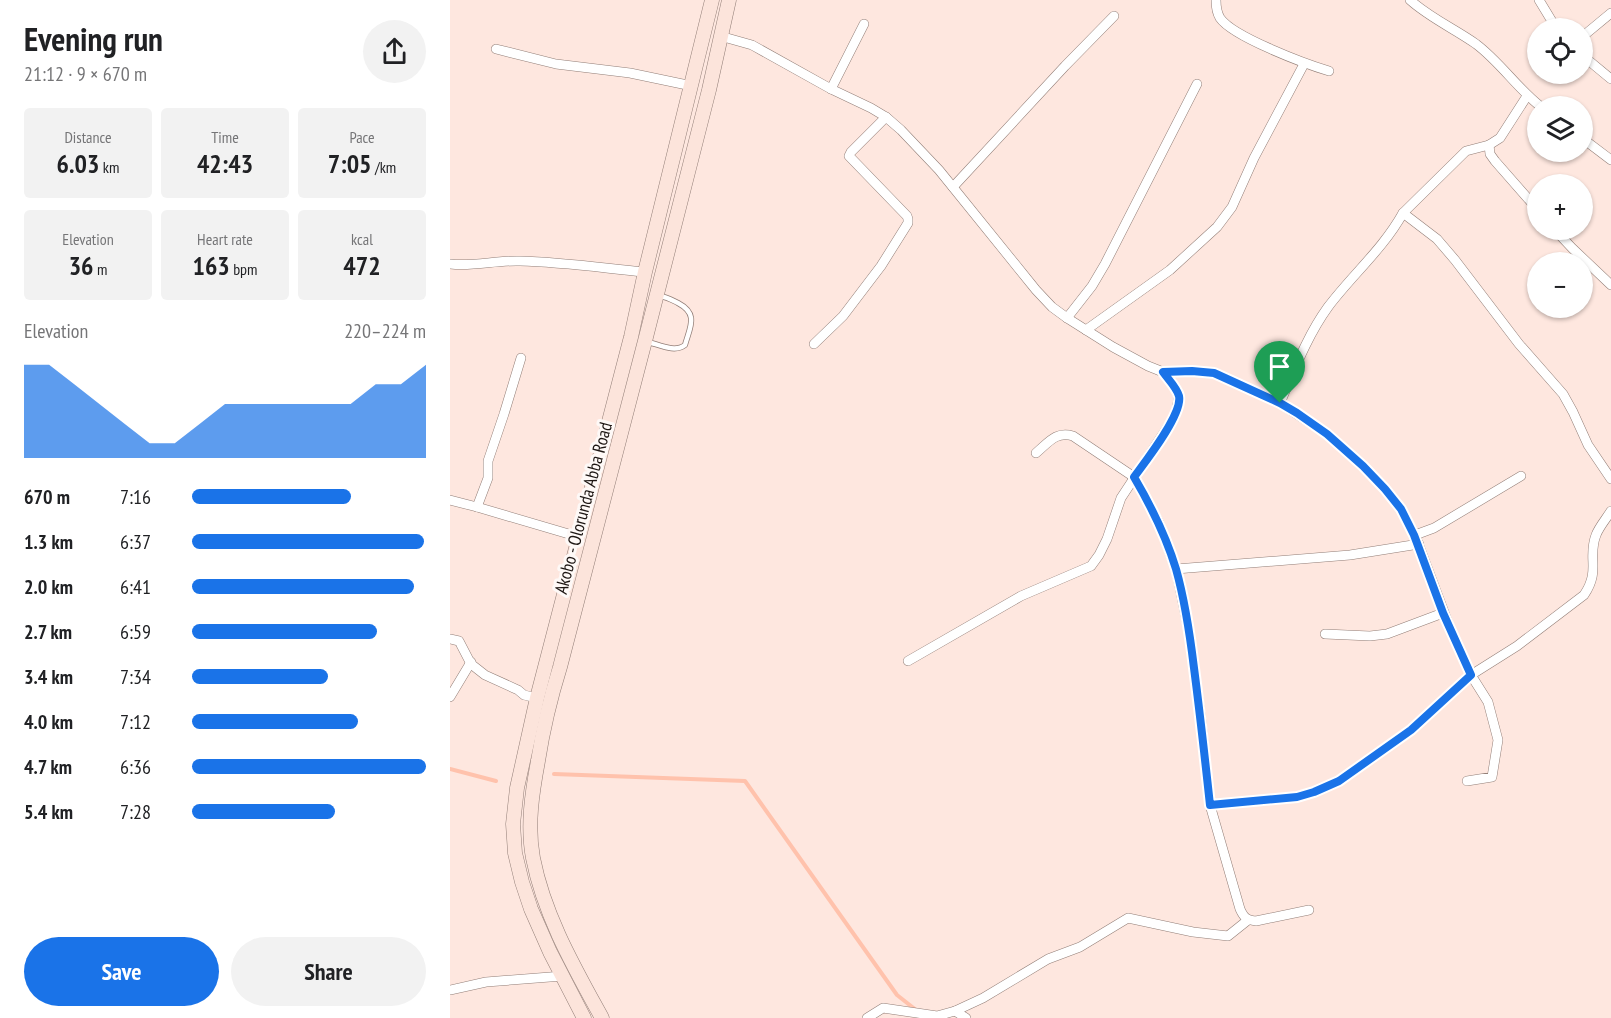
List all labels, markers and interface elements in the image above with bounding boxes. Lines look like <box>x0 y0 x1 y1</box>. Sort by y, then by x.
text: Evening run <box>24 17 163 60</box>
map controls <box>1527 18 1593 318</box>
button: locate <box>1527 18 1593 84</box>
button: share <box>363 20 426 83</box>
text: 21:12 · 9 × 670 m <box>24 61 147 87</box>
button: layers <box>1527 96 1593 162</box>
text: Distance <box>64 127 112 147</box>
text: Time <box>211 127 239 147</box>
text: Pace <box>349 127 375 147</box>
text: 6.03 <box>57 147 99 180</box>
text: 42:43 <box>197 147 253 180</box>
text: 7:05 <box>328 147 372 180</box>
text: km <box>99 157 119 177</box>
text: /km <box>372 157 396 177</box>
button: + <box>1527 174 1593 240</box>
text: Elevation <box>62 229 114 249</box>
text: Heart rate <box>197 229 253 249</box>
text: kcal <box>351 229 373 249</box>
text: 36 <box>69 249 94 282</box>
text: 163 <box>192 249 230 282</box>
text: 472 <box>343 249 381 282</box>
button: − <box>1527 252 1593 318</box>
text: m <box>94 259 107 279</box>
text: bpm <box>230 259 258 279</box>
text: Elevation <box>24 318 88 344</box>
text: 220–224 m <box>344 318 426 344</box>
pin <box>1254 341 1305 403</box>
icon: arrive <box>1263 350 1296 383</box>
street label: Akobo - Olorunda Abba Road <box>549 420 617 596</box>
text: 670 m <box>24 484 70 510</box>
text: 7:16 <box>120 484 151 510</box>
text: 1.3 km <box>24 529 73 555</box>
text: 6:37 <box>120 529 151 555</box>
text: 2.0 km <box>24 574 73 600</box>
text: 6:41 <box>120 574 151 600</box>
text: 2.7 km <box>24 619 72 645</box>
text: 6:59 <box>120 619 151 645</box>
text: 3.4 km <box>24 664 73 690</box>
text: 7:34 <box>120 664 151 690</box>
text: 4.0 km <box>24 709 73 735</box>
text: 7:12 <box>120 709 151 735</box>
text: 4.7 km <box>24 754 72 780</box>
text: 6:36 <box>120 754 151 780</box>
text: 5.4 km <box>24 799 73 825</box>
text: 7:28 <box>120 799 151 825</box>
button: Save <box>24 937 219 1006</box>
button: Share <box>231 937 426 1006</box>

